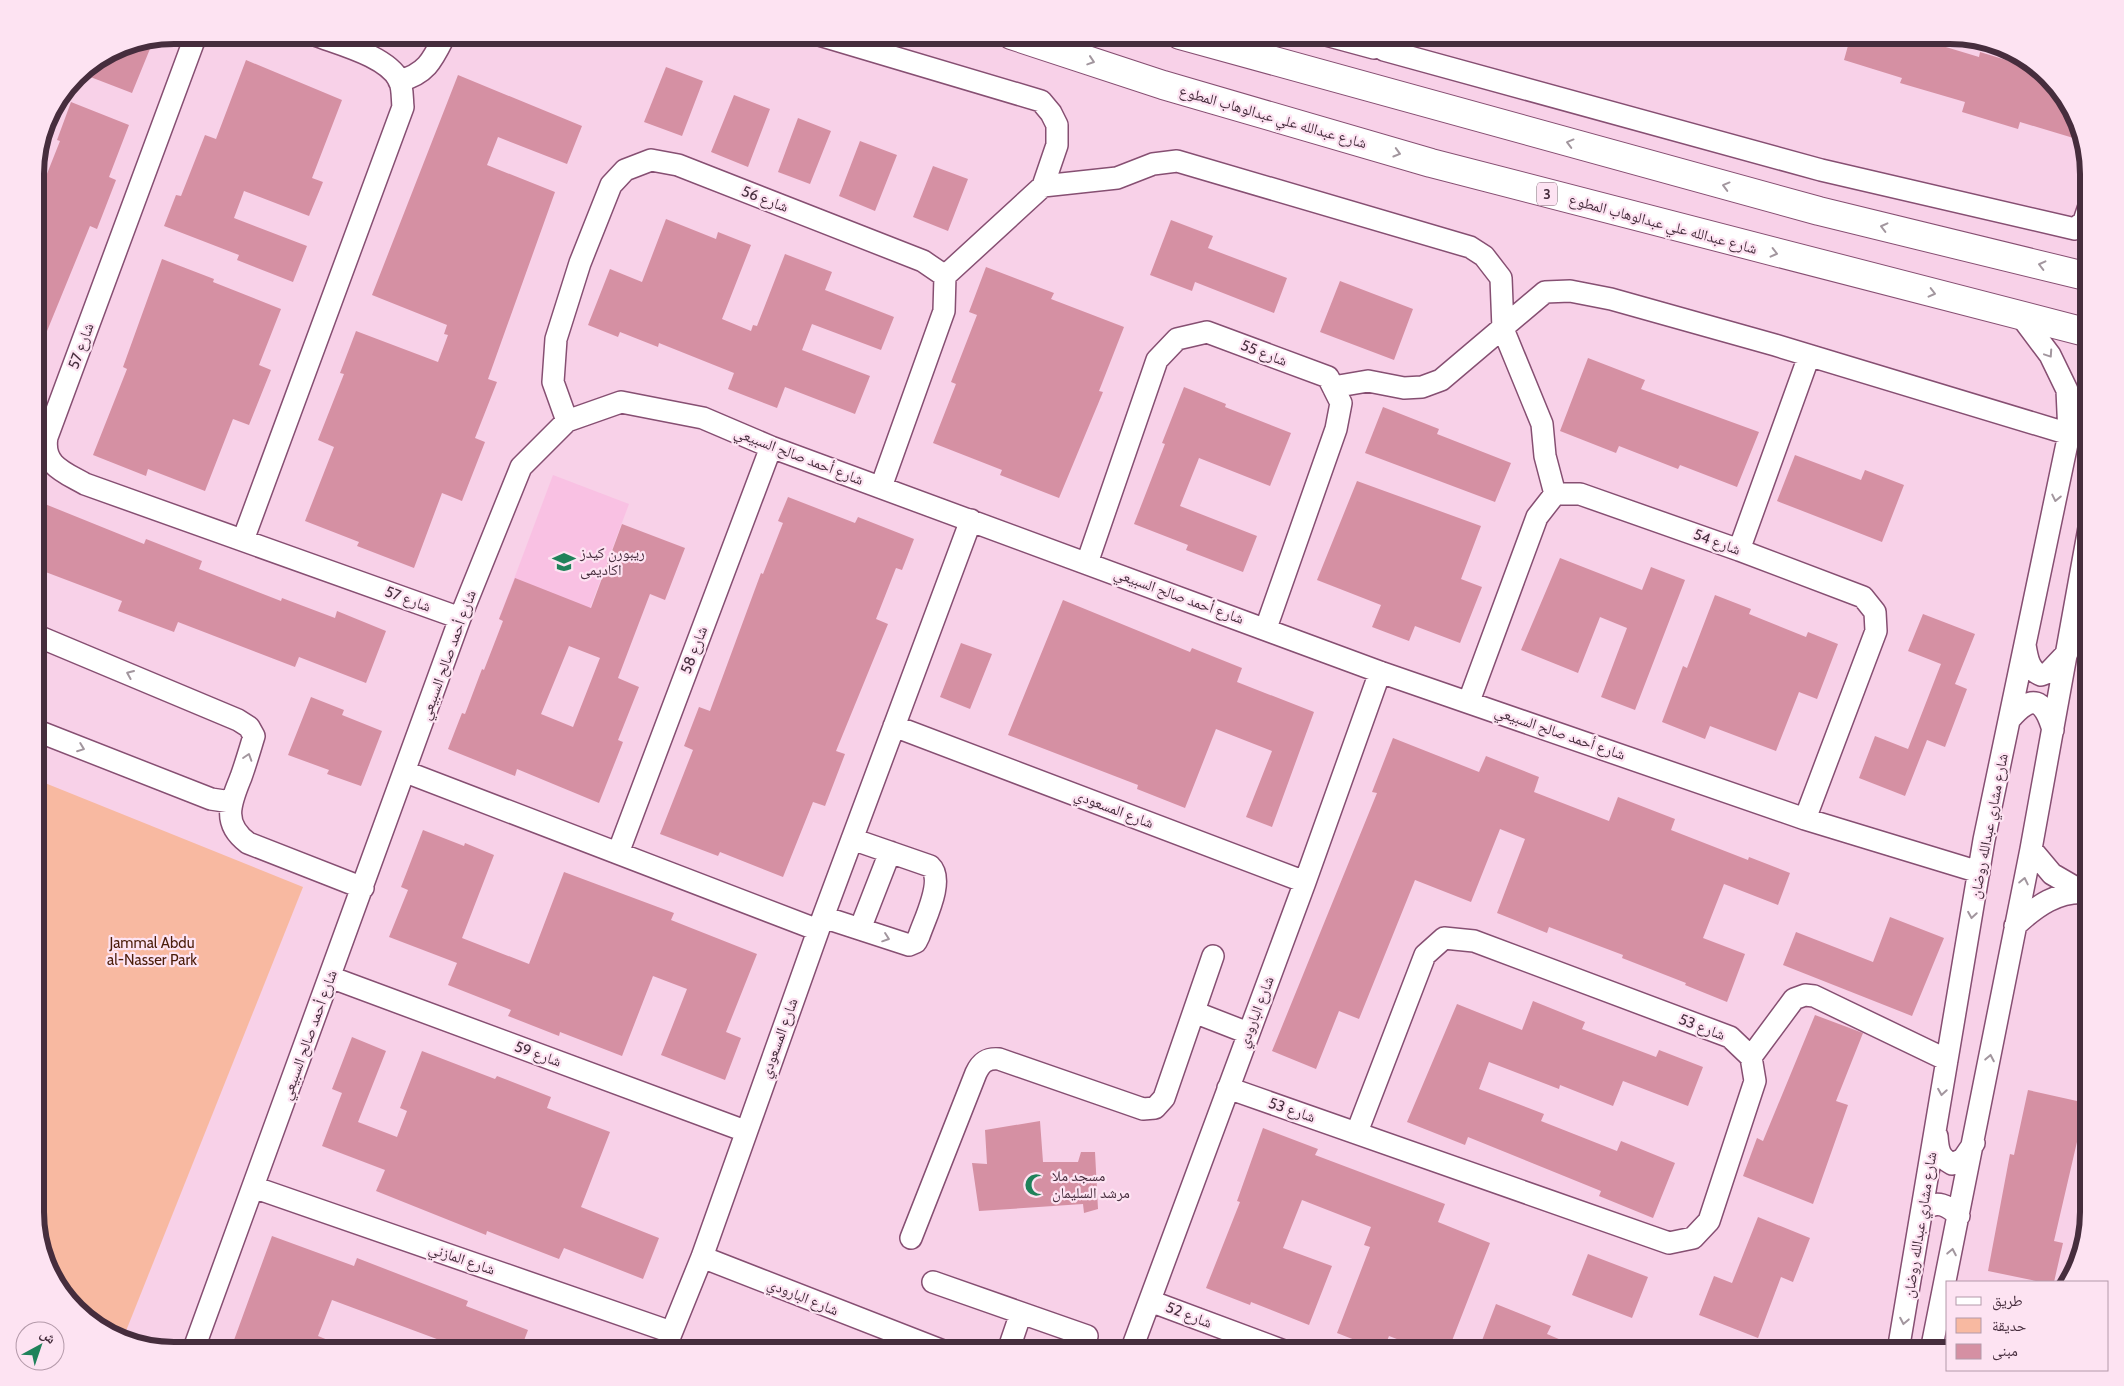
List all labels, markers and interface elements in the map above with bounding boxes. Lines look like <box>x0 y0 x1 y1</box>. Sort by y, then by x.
one-way arrow <box>1086 55 1095 65</box>
street label: شارع عبدالله علي عبدالوهاب المطوع <box>1176 82 1369 155</box>
one-way arrow <box>1565 138 1574 149</box>
one-way arrow <box>1393 148 1401 158</box>
one-way arrow <box>1723 181 1731 191</box>
street label: شارع 56 <box>739 182 791 217</box>
road number: 3 <box>1537 182 1557 205</box>
street label: شارع عبدالله علي عبدالوهاب المطوع <box>1566 190 1759 261</box>
one-way arrow <box>1879 222 1888 233</box>
one-way arrow <box>1770 247 1779 258</box>
one-way arrow <box>2037 260 2046 271</box>
one-way arrow <box>1927 287 1936 298</box>
street label: شارع 57 <box>64 320 99 372</box>
street label: شارع 55 <box>1238 336 1290 371</box>
one-way arrow <box>2043 349 2052 358</box>
street label: شارع أحمد صالح السبيعي <box>731 423 866 492</box>
one-way arrow <box>2051 493 2062 502</box>
street label: شارع 54 <box>1691 525 1743 560</box>
place label: ريبورن كيدز اكاديمى <box>579 544 645 580</box>
school or university icon: ريبورن كيدز اكاديمى <box>551 549 577 575</box>
street label: شارع أحمد صالح السبيعي <box>1111 564 1246 631</box>
street label: شارع 57 <box>382 582 434 617</box>
street label: شارع أحمد صالح السبيعي <box>416 588 483 723</box>
street label: شارع 58 <box>677 624 712 677</box>
one-way arrow <box>126 670 135 681</box>
street label: شارع أحمد صالح السبيعي <box>1491 702 1628 766</box>
one-way arrow <box>76 741 85 752</box>
street label: شارع مشاري عبدالله روضان <box>1966 752 2015 901</box>
one-way arrow <box>242 753 252 761</box>
street label: شارع المسعودي <box>1071 786 1156 835</box>
one-way arrow <box>2019 877 2029 886</box>
one-way arrow <box>1968 910 1978 919</box>
one-way arrow <box>881 932 890 942</box>
park label: Jammal Abdu al-Nasser Park <box>107 934 197 969</box>
street label: شارع أحمد صالح السبيعي <box>277 968 344 1103</box>
street label: شارع البارودي <box>1234 974 1281 1051</box>
street label: شارع المسعودي <box>756 996 804 1081</box>
street label: شارع 53 <box>1676 1010 1728 1045</box>
street label: شارع 59 <box>512 1037 564 1072</box>
one-way arrow <box>1984 1054 1994 1062</box>
one-way arrow <box>1937 1087 1947 1096</box>
street label: شارع 53 <box>1266 1094 1318 1127</box>
street label: شارع مشاري عبدالله روضان <box>1900 1151 1943 1300</box>
place label: مسجد ملا مرشد السليمان <box>1052 1167 1130 1203</box>
mosque icon: مسجد ملا مرشد السليمان <box>1023 1172 1049 1198</box>
street label: شارع المازني <box>426 1239 498 1281</box>
one-way arrow <box>1946 1247 1956 1256</box>
street label: شارع البارودي <box>764 1275 841 1322</box>
legend <box>1946 1281 2109 1371</box>
text: طريق <box>1992 1292 2023 1311</box>
street label: شارع 52 <box>1163 1298 1215 1333</box>
one-way arrow <box>1899 1317 1910 1326</box>
text: حديقة <box>1992 1317 2027 1335</box>
north arrow <box>15 1321 65 1371</box>
text: ش <box>37 1324 60 1348</box>
text: مبنى <box>1992 1342 2018 1361</box>

